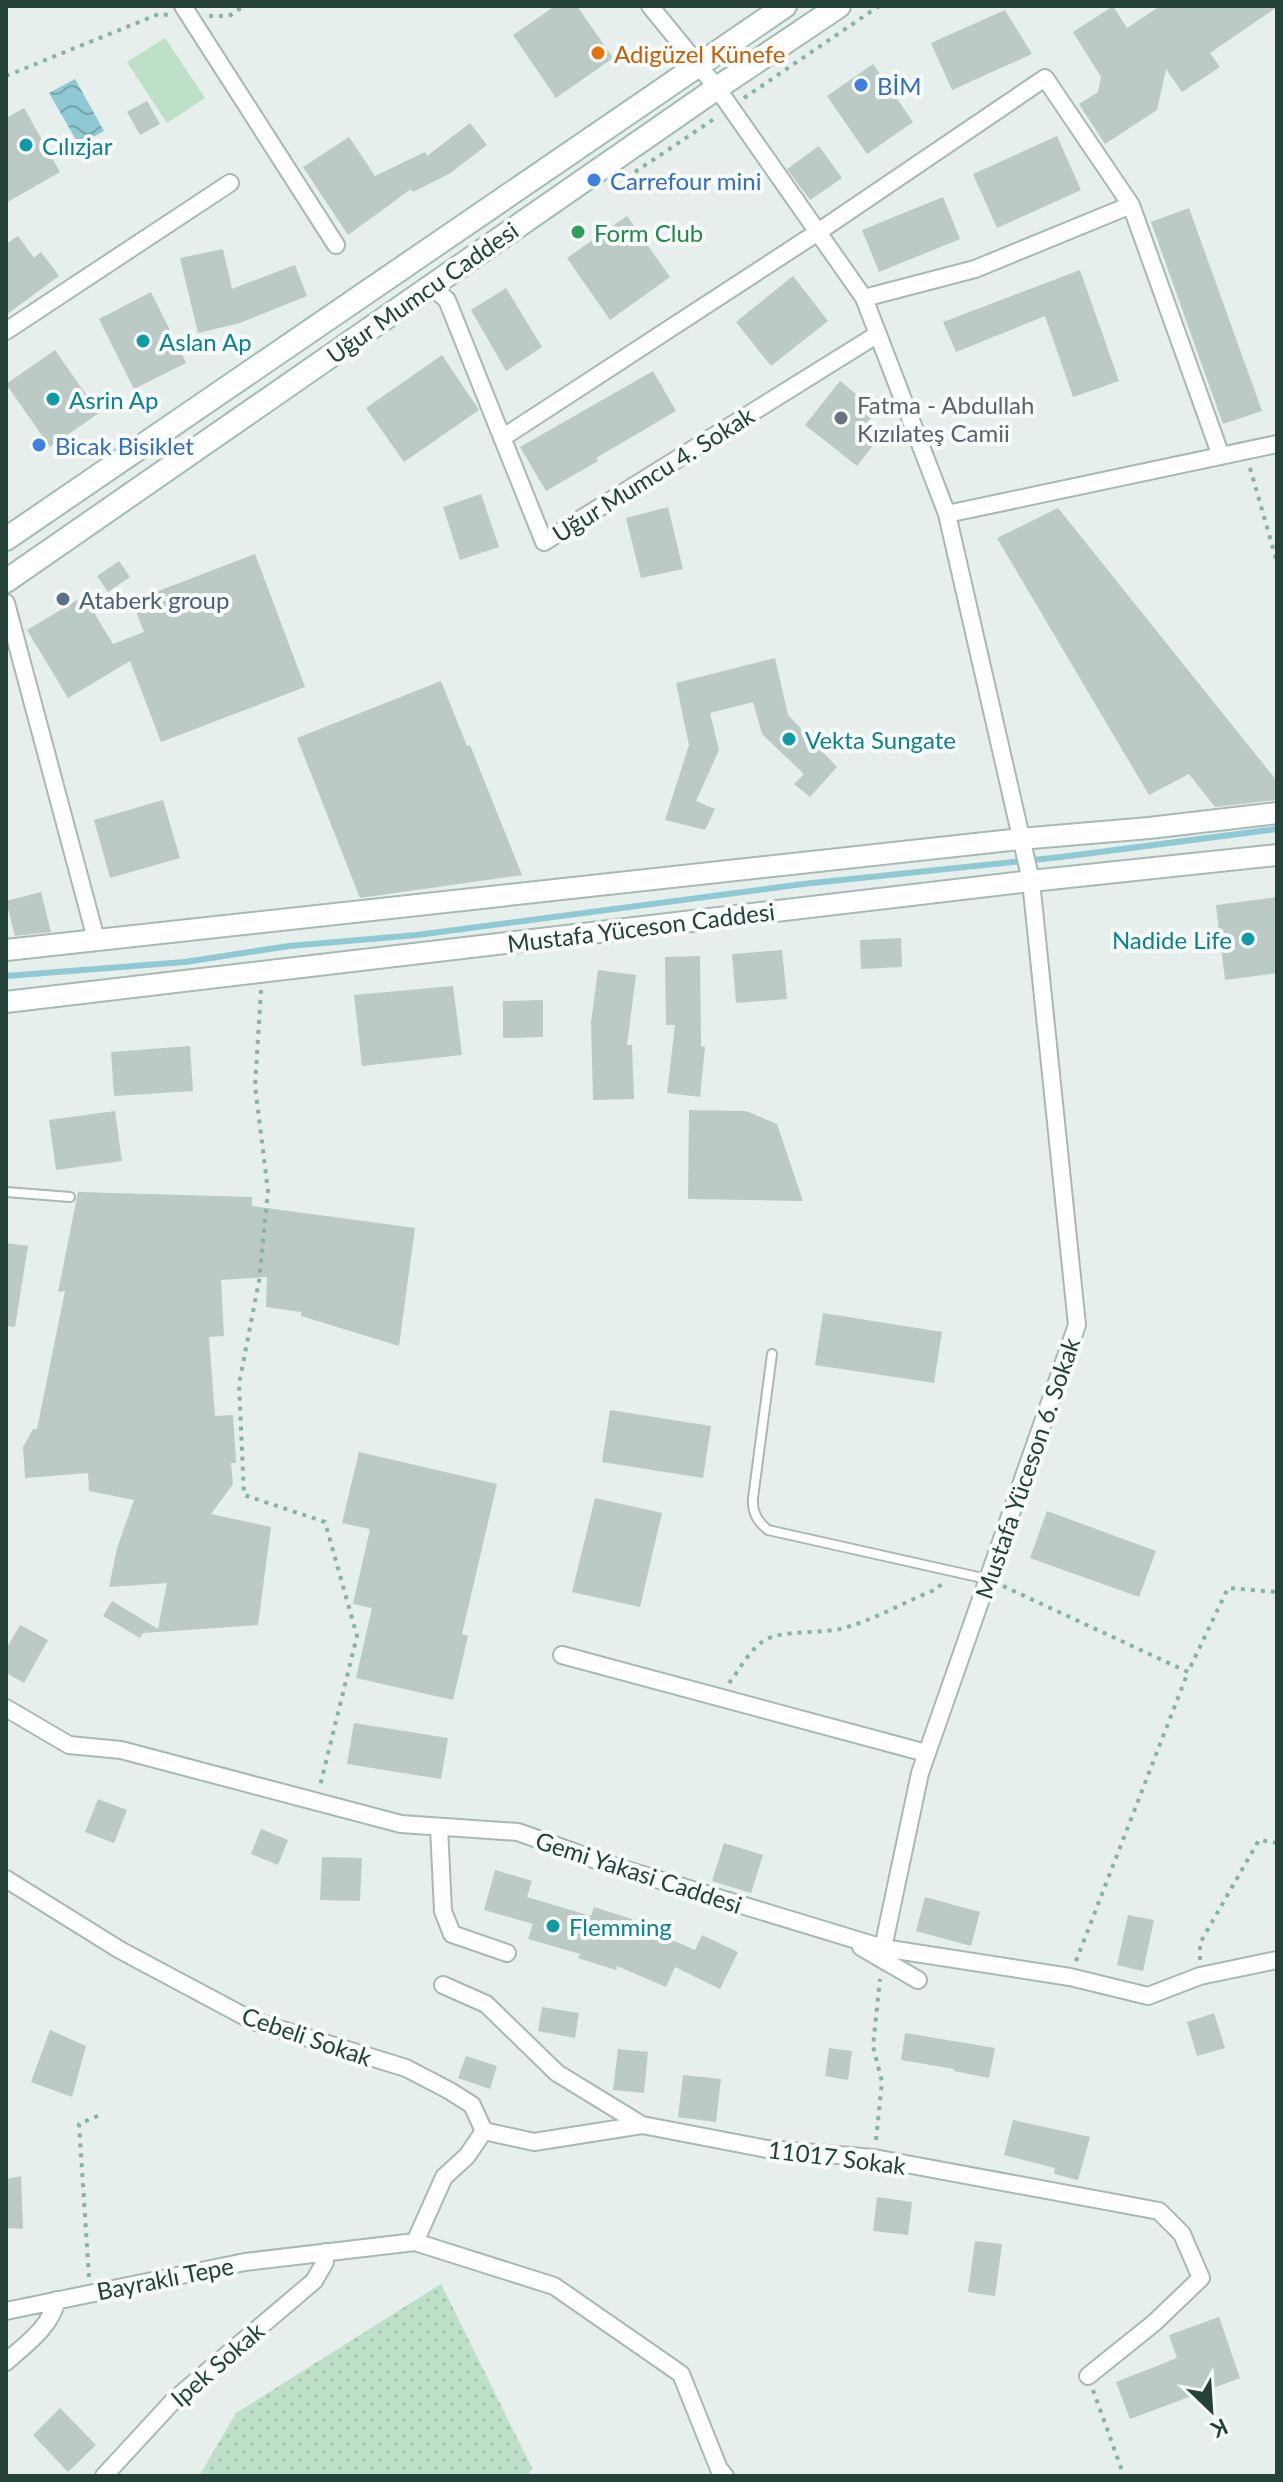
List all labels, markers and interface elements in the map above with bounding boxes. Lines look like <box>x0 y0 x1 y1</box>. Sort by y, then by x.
place label: Adigüzel Künefe <box>614 39 785 68</box>
marker: Adigüzel Künefe <box>589 44 607 62</box>
place label: BİM <box>877 71 922 100</box>
marker: BİM <box>852 76 870 94</box>
place label: Cılızjar <box>42 131 113 160</box>
marker: Cılızjar <box>17 136 35 154</box>
place label: Carrefour mini <box>610 166 762 195</box>
marker: Carrefour mini <box>585 171 603 189</box>
street label: Uğur Mumcu Caddesi <box>321 215 523 369</box>
place label: Form Club <box>594 218 703 247</box>
marker: Form Club <box>569 223 587 241</box>
place label: Aslan Ap <box>159 327 252 356</box>
marker: Aslan Ap <box>134 332 152 350</box>
place label: Asrin Ap <box>69 385 159 414</box>
marker: Asrin Ap <box>44 390 62 408</box>
place label: Fatma - Abdullah Kızılateş Camii <box>857 390 1034 447</box>
street label: Uğur Mumcu 4. Sokak <box>547 400 760 548</box>
marker: Fatma - Abdullah Kızılateş Camii <box>832 409 850 427</box>
place label: Bicak Bisiklet <box>55 431 194 460</box>
marker: Bicak Bisiklet <box>30 436 48 454</box>
place label: Ataberk group <box>79 585 229 614</box>
marker: Ataberk group <box>54 590 72 608</box>
place label: Vekta Sungate <box>805 725 956 754</box>
marker: Vekta Sungate <box>780 730 798 748</box>
street label: Mustafa Yüceson Caddesi <box>506 896 776 958</box>
place label: Nadide Life <box>1112 925 1232 954</box>
marker: Nadide Life <box>1239 930 1257 948</box>
street label: Mustafa Yüceson 6. Sokak <box>969 1333 1086 1602</box>
street label: Gemi Yakasi Caddesi <box>532 1825 746 1919</box>
place label: Flemming <box>569 1912 672 1941</box>
marker: Flemming <box>544 1917 562 1935</box>
street label: Cebeli Sokak <box>238 2000 376 2072</box>
street label: 11017 Sokak <box>766 2134 908 2180</box>
street label: Bayraklı Tepe <box>94 2251 236 2305</box>
street label: Ipek Sokak <box>165 2315 270 2412</box>
north arrow <box>1171 2370 1251 2450</box>
text: K <box>1206 2413 1232 2444</box>

